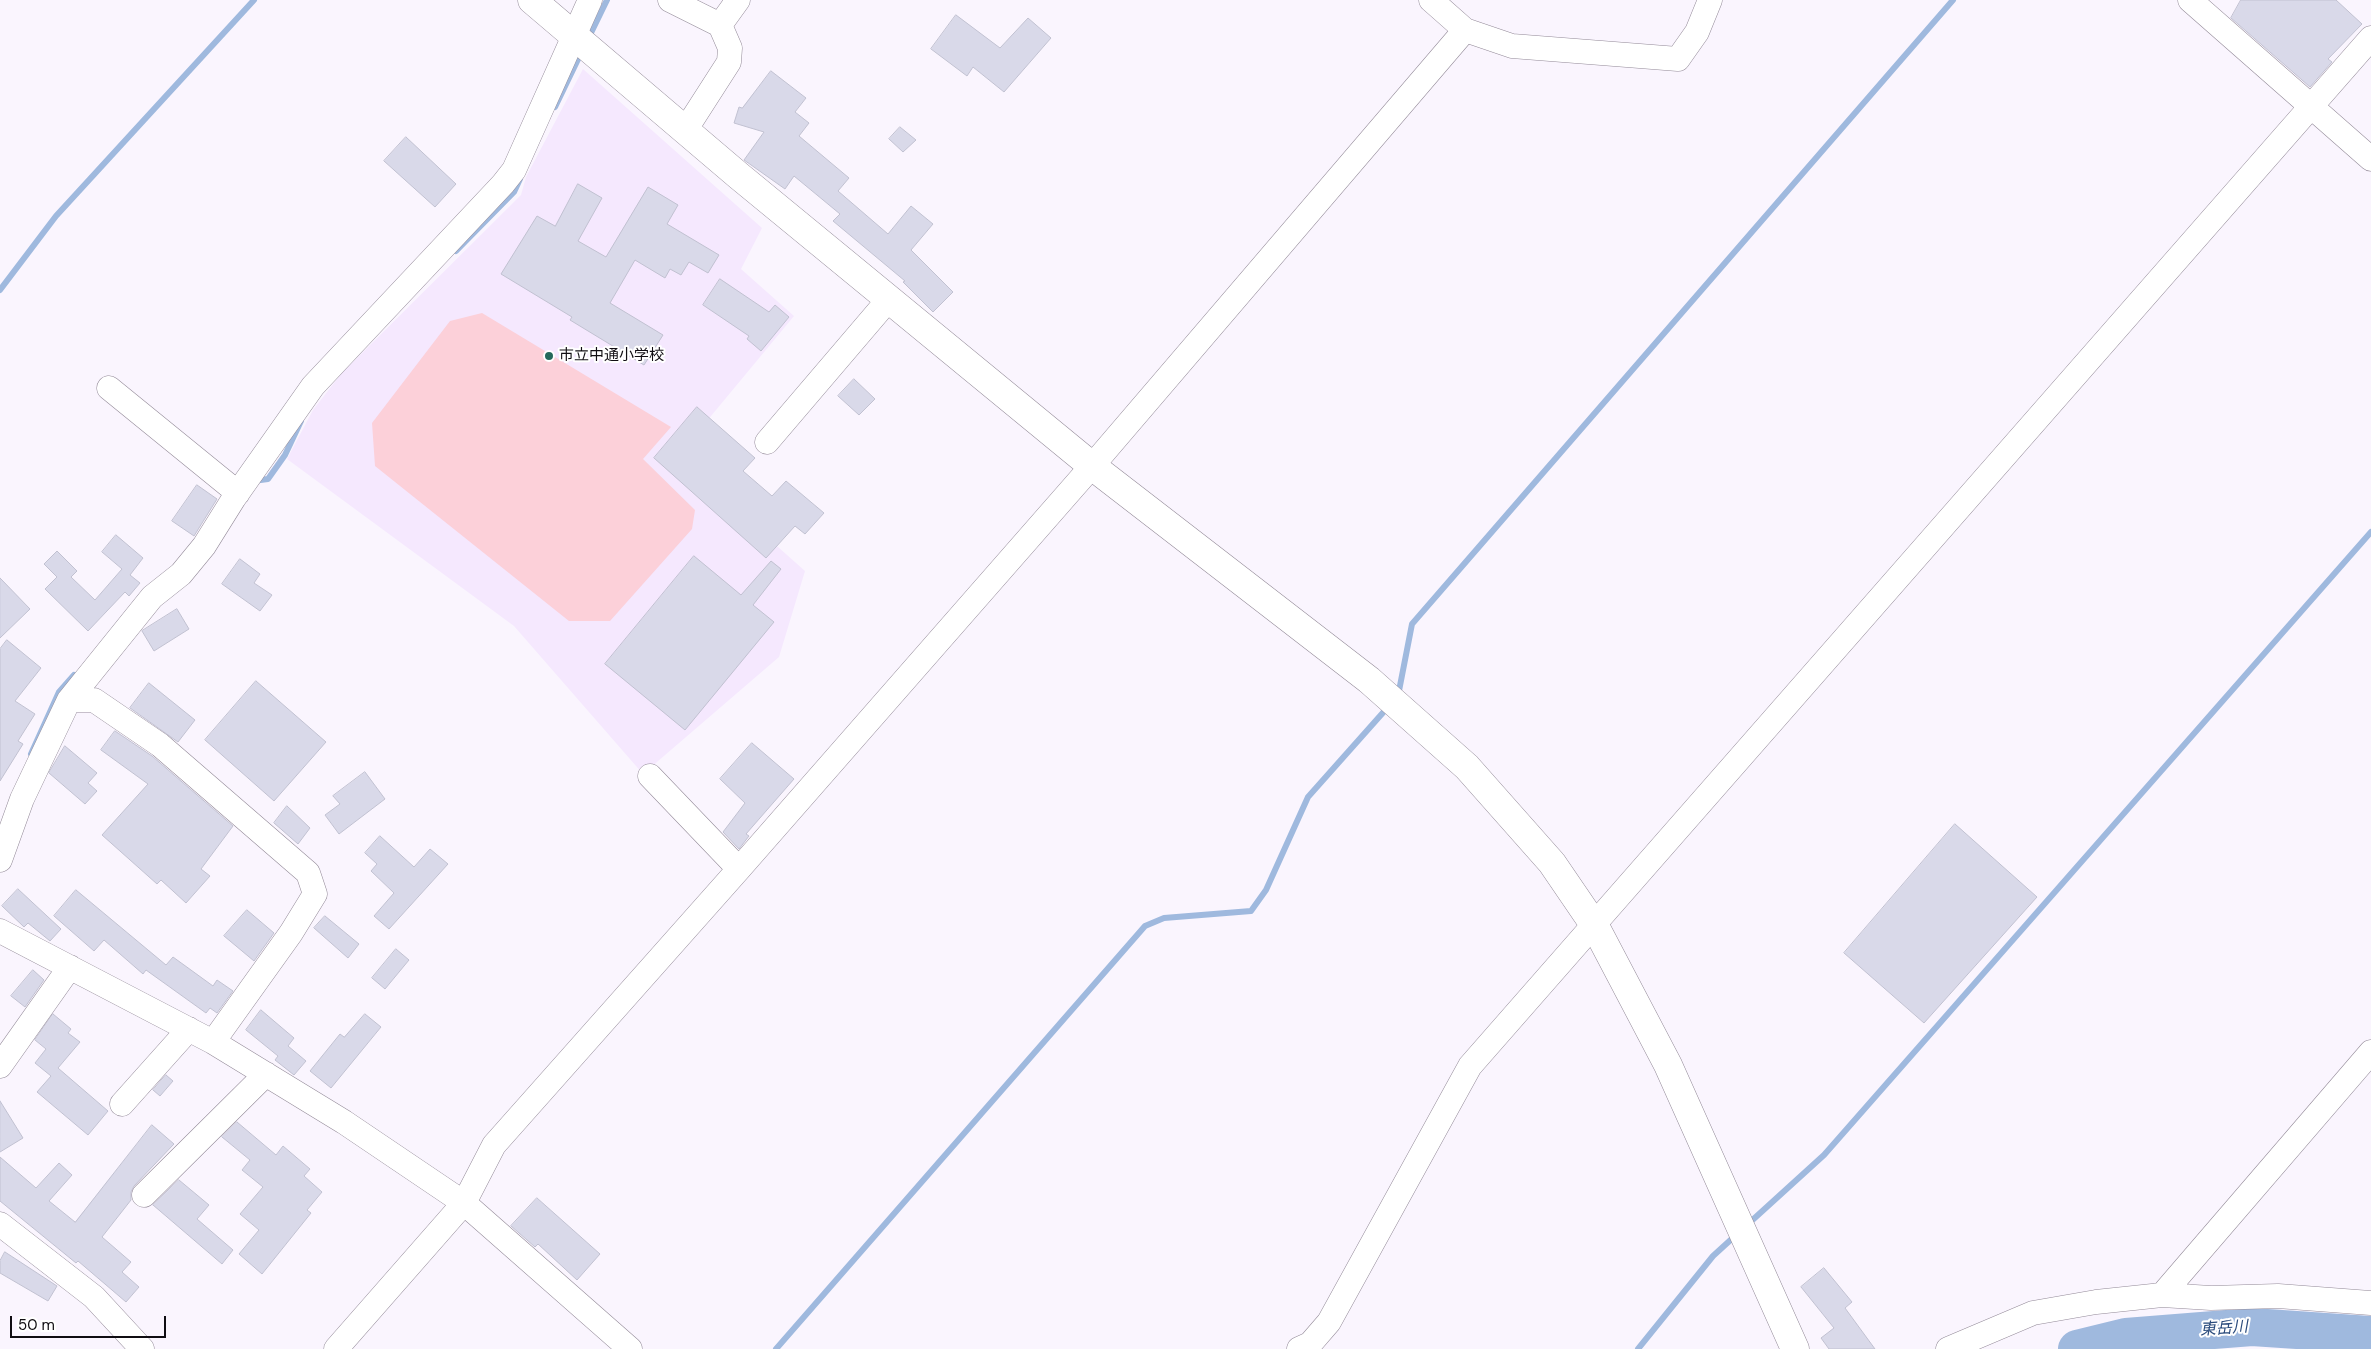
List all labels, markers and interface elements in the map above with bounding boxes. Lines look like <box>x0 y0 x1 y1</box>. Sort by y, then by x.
place label: 市立中通小学校 <box>559 347 664 365</box>
marker: 市立中通小学校 <box>543 350 555 362</box>
scale bar <box>12 1306 169 1338</box>
text: 50 m <box>18 1315 55 1335</box>
water label: 東岳川 <box>2199 1318 2249 1340</box>

